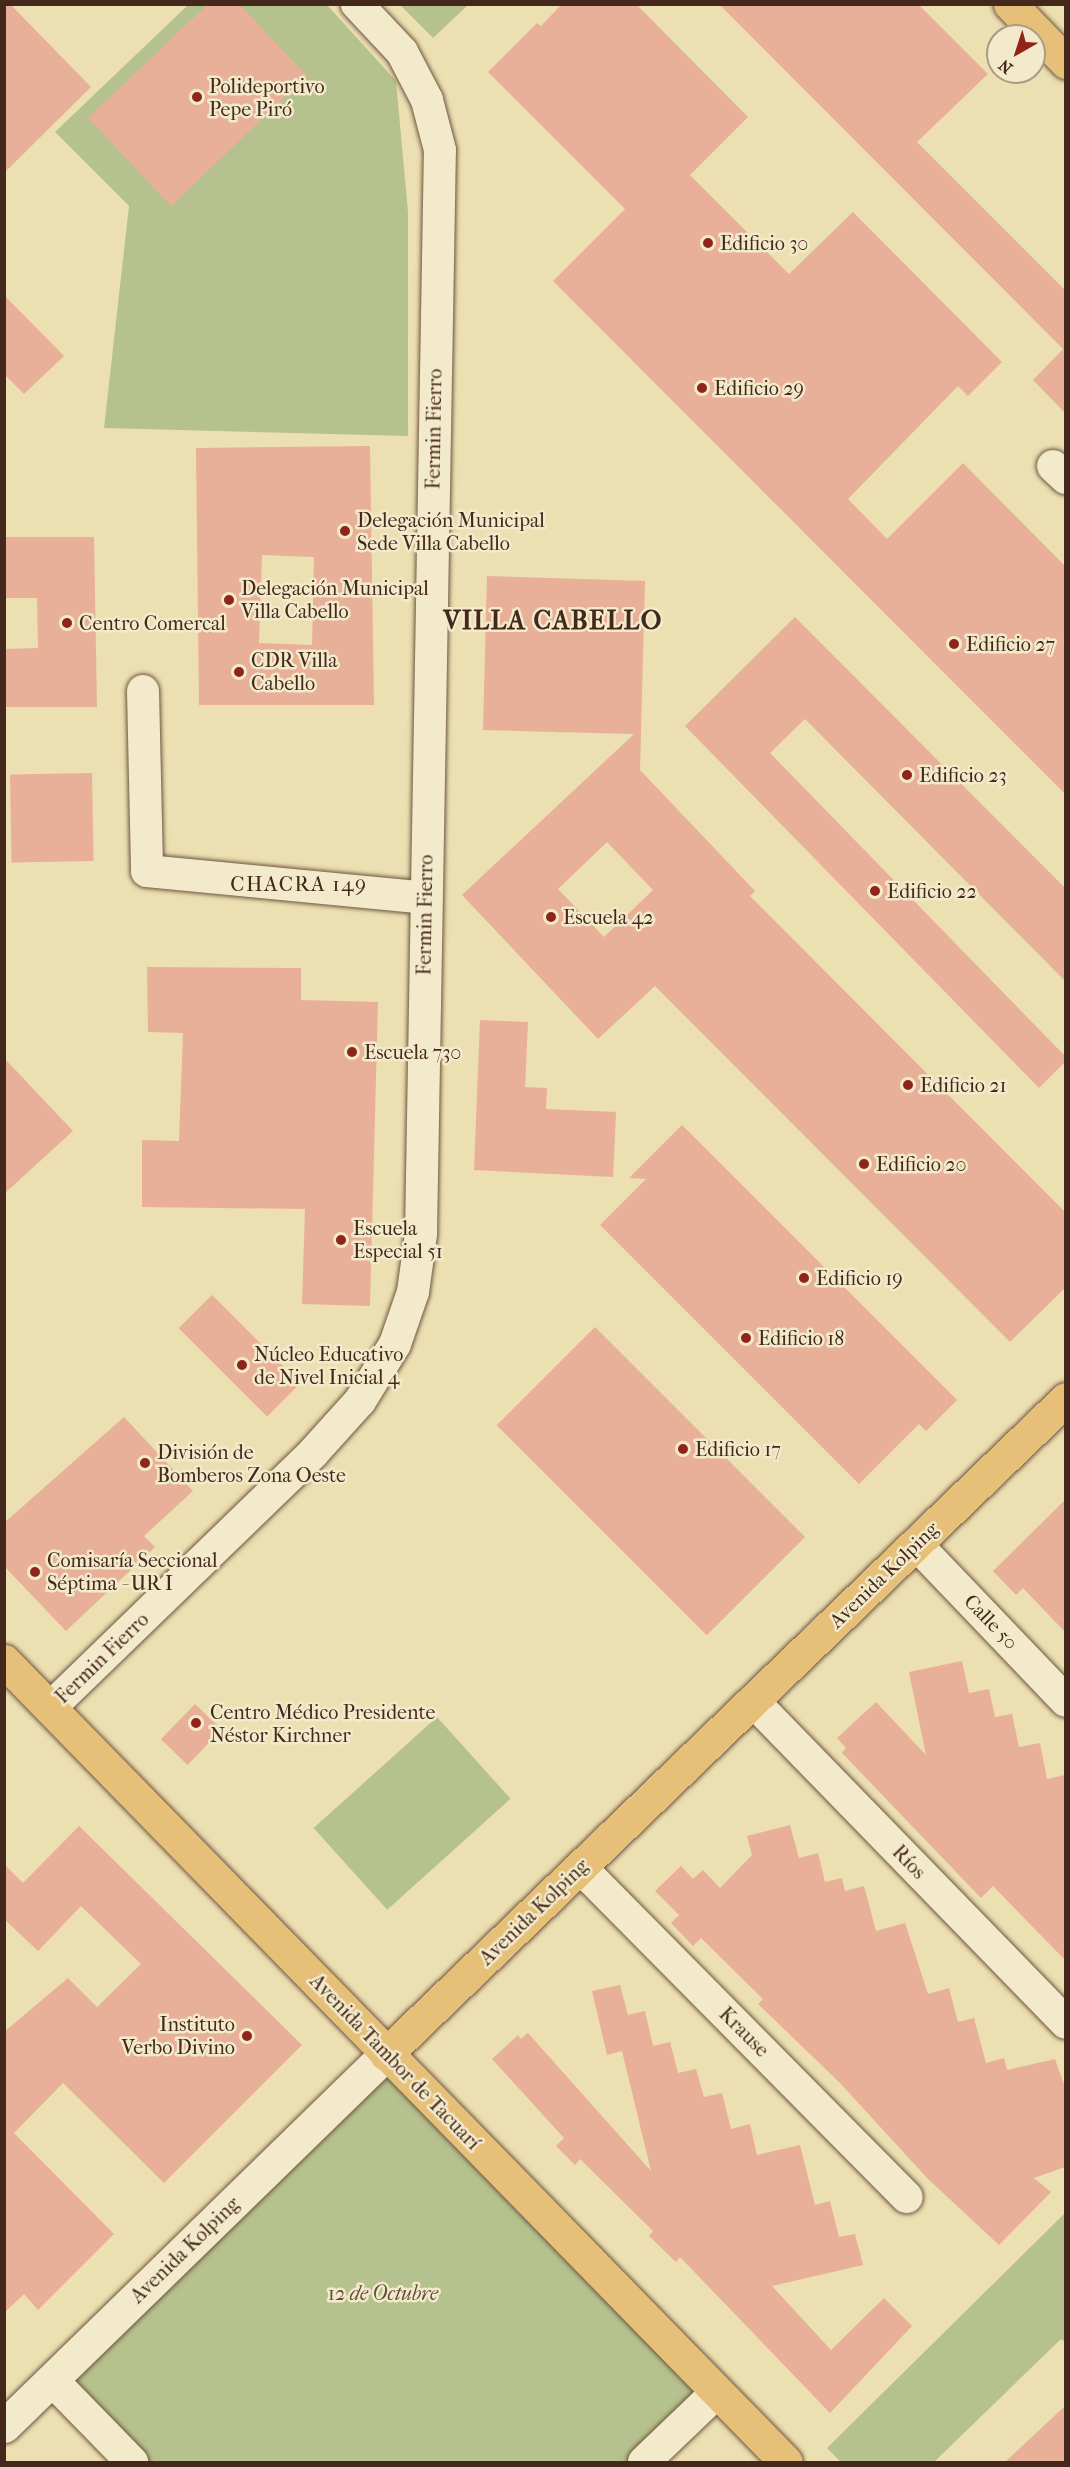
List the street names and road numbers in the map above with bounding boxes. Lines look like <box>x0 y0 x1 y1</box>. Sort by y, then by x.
street label: Fermin Fierro <box>421 368 447 490</box>
street label: Fermin Fierro <box>412 854 438 976</box>
street label: Avenida Kolping <box>824 1517 944 1633</box>
street label: Calle 50 <box>959 1589 1023 1655</box>
street label: Fermin Fierro <box>50 1607 154 1709</box>
street label: Ríos <box>887 1840 931 1884</box>
street label: Avenida Kolping <box>474 1854 594 1970</box>
street label: Avenida Tambor de Tacuarí <box>305 1969 485 2155</box>
street label: Krause <box>714 2002 774 2062</box>
street label: Avenida Kolping <box>125 2192 245 2308</box>

